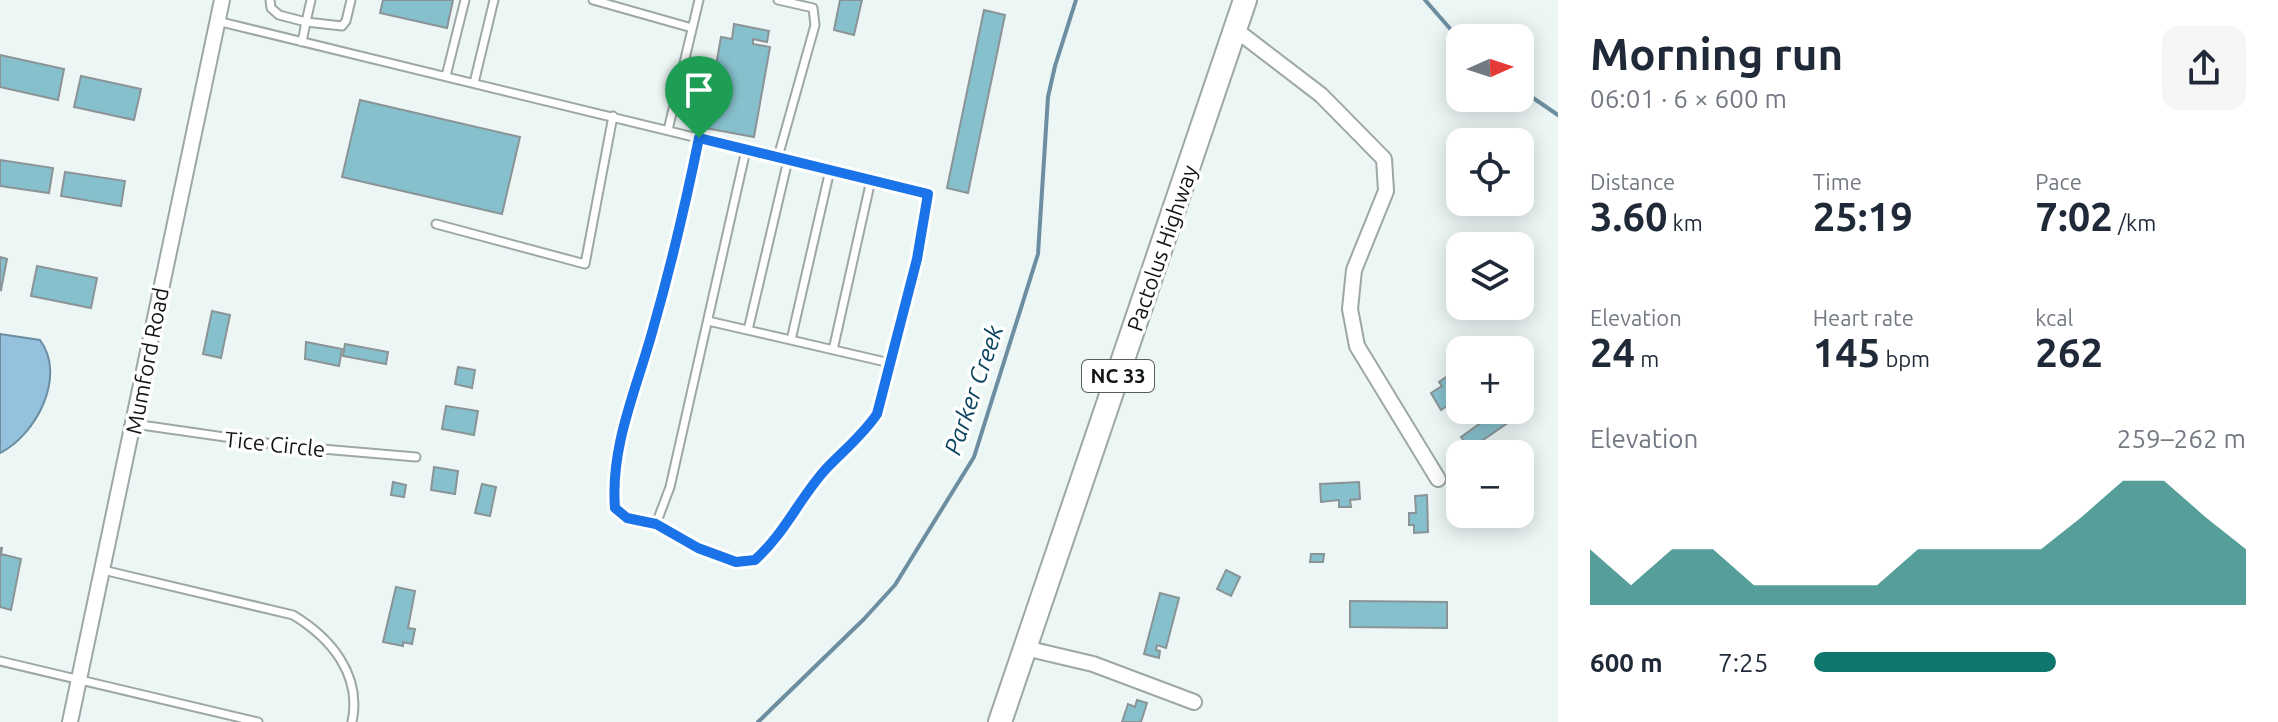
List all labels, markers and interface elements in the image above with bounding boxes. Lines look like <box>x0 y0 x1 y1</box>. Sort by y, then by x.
north arrow <box>1446 24 1534 112</box>
map controls <box>1446 24 1534 528</box>
button: share <box>2162 26 2246 110</box>
text: Morning run <box>1590 29 1843 78</box>
pin <box>665 56 733 138</box>
icon: arrive <box>677 68 721 112</box>
text: 06:01 · 6 × 600 m <box>1590 84 1787 113</box>
button: locate <box>1446 128 1534 216</box>
street label: Pactolus Highway <box>1121 161 1202 334</box>
text: Distance <box>1590 169 1675 194</box>
text: Time <box>1813 169 1862 194</box>
text: Pace <box>2035 169 2082 194</box>
text: 3.60 <box>1590 194 1668 239</box>
text: 25:19 <box>1813 194 1913 239</box>
text: 7:02 <box>2035 194 2113 239</box>
text: km <box>1668 210 1703 235</box>
text: /km <box>2113 210 2156 235</box>
button: layers <box>1446 232 1534 320</box>
street label: Mumford Road <box>120 285 173 436</box>
text: Elevation <box>1590 305 1682 330</box>
text: Heart rate <box>1813 305 1914 330</box>
text: kcal <box>2035 305 2073 330</box>
water label: Parker Creek <box>939 321 1009 458</box>
text: 24 <box>1590 330 1635 375</box>
text: 145 <box>1813 330 1880 375</box>
text: 262 <box>2035 330 2103 375</box>
button: + <box>1446 336 1534 424</box>
text: m <box>1635 346 1659 371</box>
text: bpm <box>1880 346 1930 371</box>
road number: NC 33 <box>1082 360 1154 392</box>
text: Elevation <box>1590 424 1698 453</box>
text: 259–262 m <box>2117 424 2246 453</box>
street label: Tice Circle <box>224 426 326 461</box>
button: − <box>1446 440 1534 528</box>
text: 600 m <box>1590 648 1663 677</box>
text: 7:25 <box>1718 648 1768 677</box>

